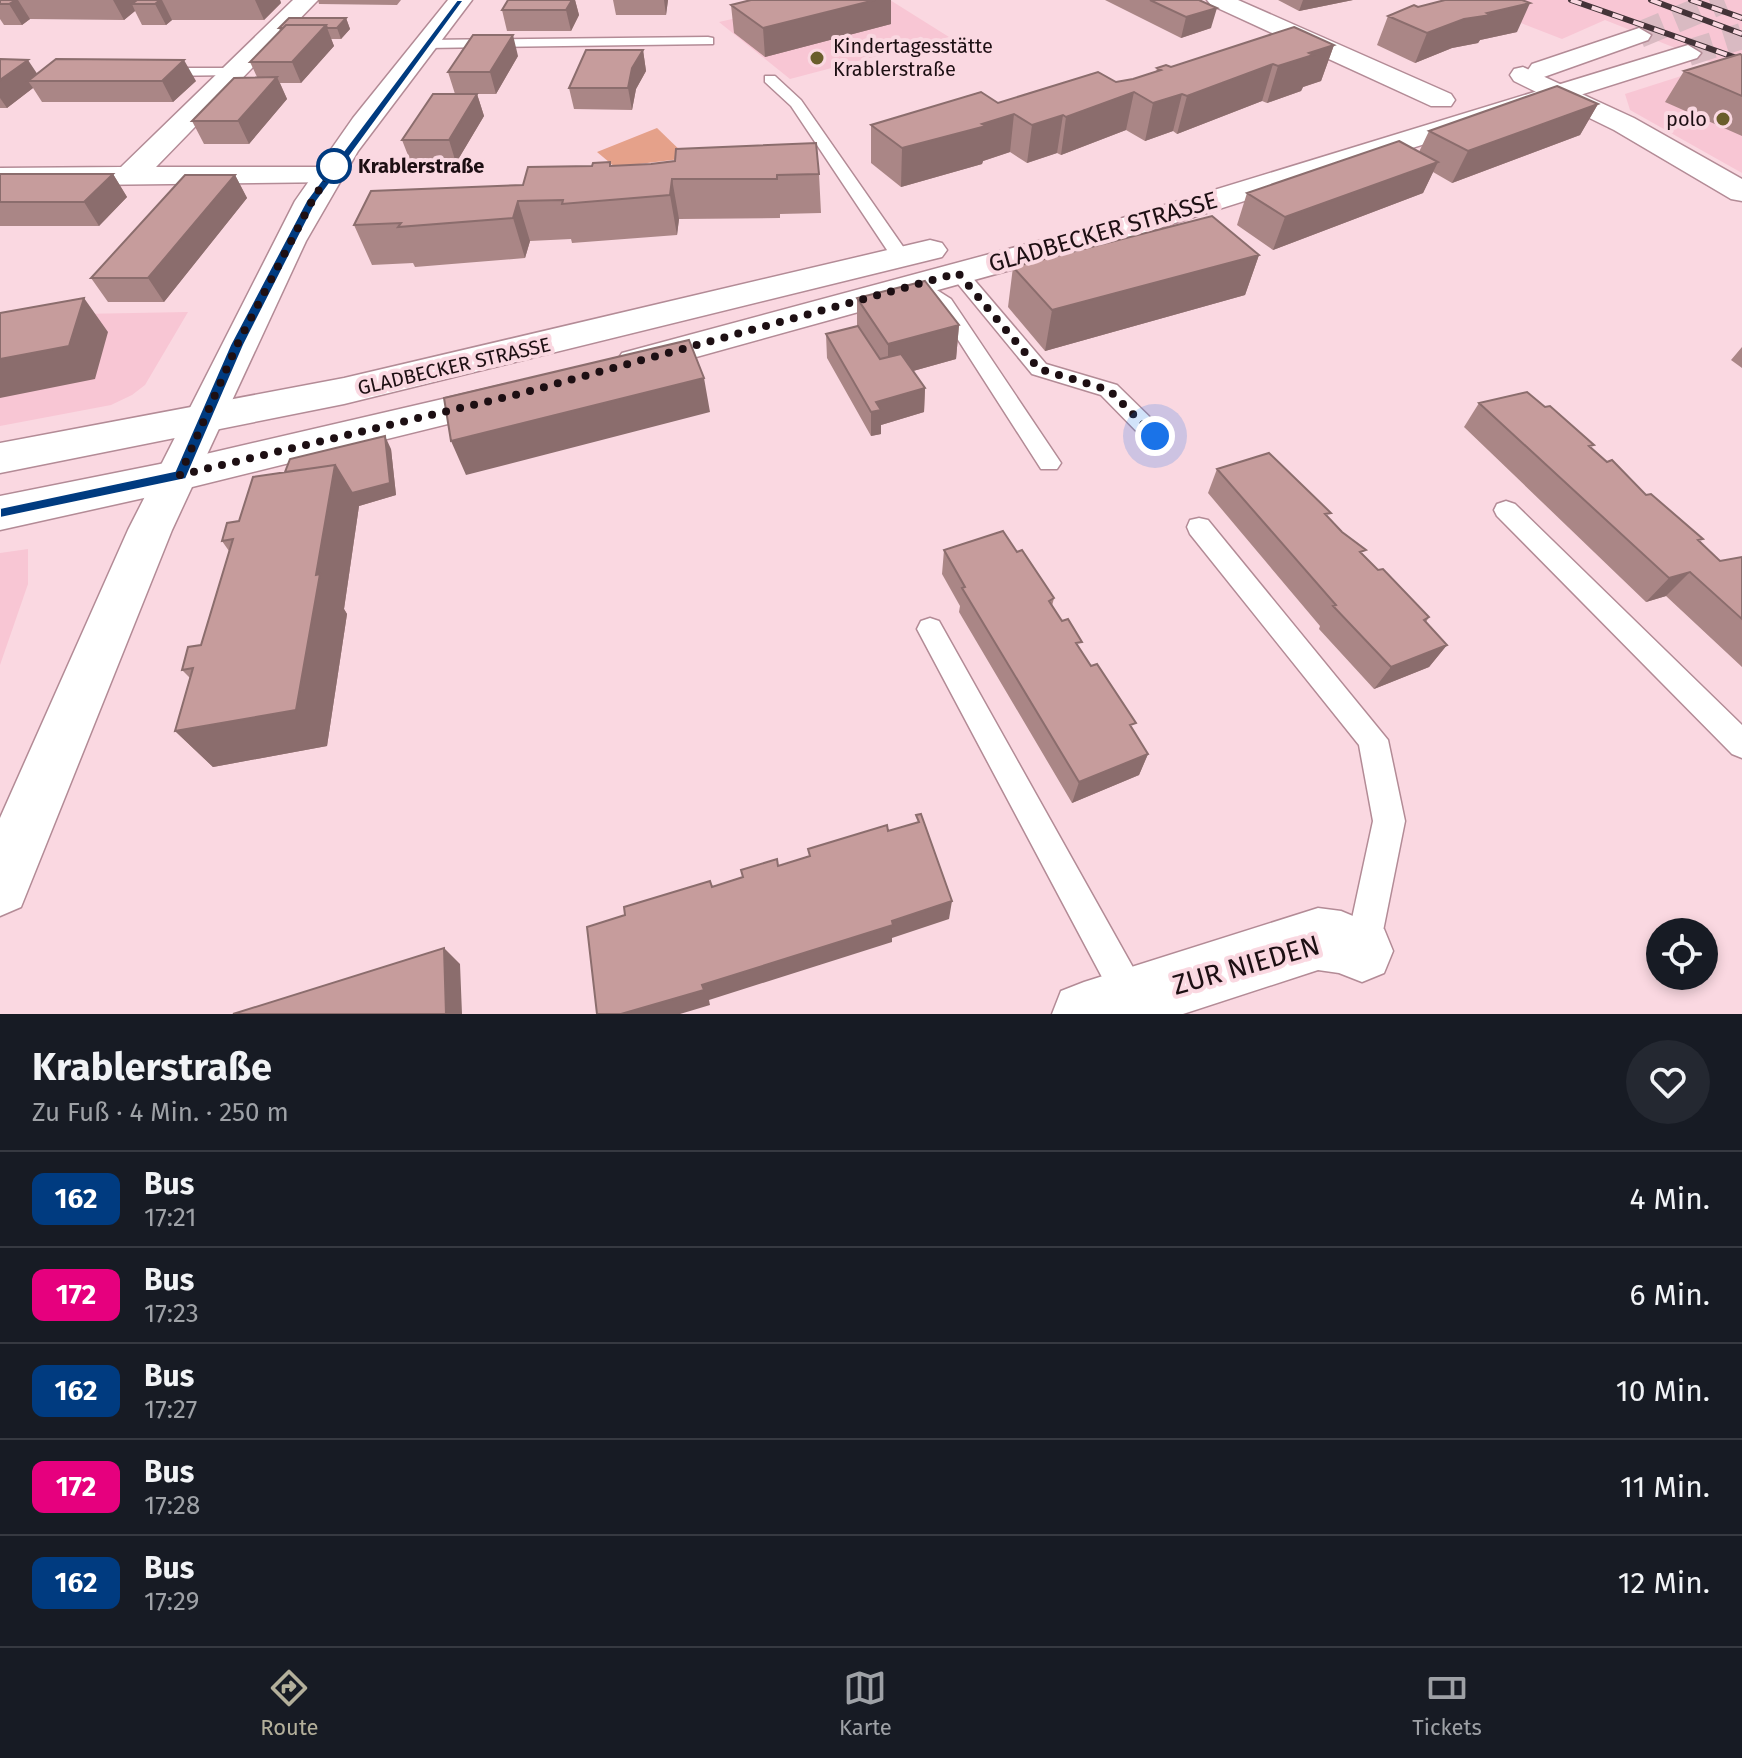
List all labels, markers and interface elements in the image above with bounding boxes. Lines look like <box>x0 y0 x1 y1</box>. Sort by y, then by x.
place label: Kindertagesstätte Krablerstraße <box>833 34 993 81</box>
marker: Kindertagesstätte Krablerstraße <box>808 49 826 67</box>
place label: polo <box>1666 107 1707 131</box>
marker: polo <box>1714 110 1732 128</box>
marker: Krablerstraße <box>317 149 351 183</box>
place label: Krablerstraße <box>358 154 484 178</box>
street label: GLADBECKER STRASSE <box>985 186 1221 278</box>
street label: GLADBECKER STRASSE <box>355 332 553 400</box>
your location <box>1135 416 1175 456</box>
map controls <box>1646 918 1718 990</box>
button: locate <box>1646 918 1718 990</box>
street label: ZUR NIEDEN <box>1169 928 1323 1002</box>
button: heart <box>1626 1040 1710 1124</box>
text: Krablerstraße <box>32 1044 272 1090</box>
text: Zu Fuß · 4 Min. · 250 m <box>32 1097 289 1128</box>
text: Bus <box>144 1166 194 1202</box>
text: 4 Min. <box>1630 1181 1710 1217</box>
text: 162 <box>55 1182 97 1215</box>
text: 17:21 <box>144 1202 197 1233</box>
text: Bus <box>144 1262 194 1298</box>
text: 6 Min. <box>1629 1277 1710 1313</box>
text: 172 <box>56 1278 96 1311</box>
text: 17:23 <box>144 1298 199 1329</box>
text: Bus <box>144 1358 194 1394</box>
text: 10 Min. <box>1616 1373 1710 1409</box>
text: 162 <box>55 1374 97 1407</box>
text: 17:27 <box>144 1394 197 1425</box>
text: Bus <box>144 1454 194 1490</box>
text: 11 Min. <box>1620 1469 1710 1505</box>
text: 172 <box>56 1470 96 1503</box>
text: 17:28 <box>144 1490 200 1521</box>
text: Bus <box>144 1550 194 1586</box>
text: 12 Min. <box>1618 1565 1710 1601</box>
text: 162 <box>55 1566 97 1599</box>
text: 17:29 <box>144 1586 199 1617</box>
tab: Route <box>260 1666 318 1741</box>
tab: Karte <box>839 1666 892 1741</box>
tab: Tickets <box>1412 1666 1482 1741</box>

